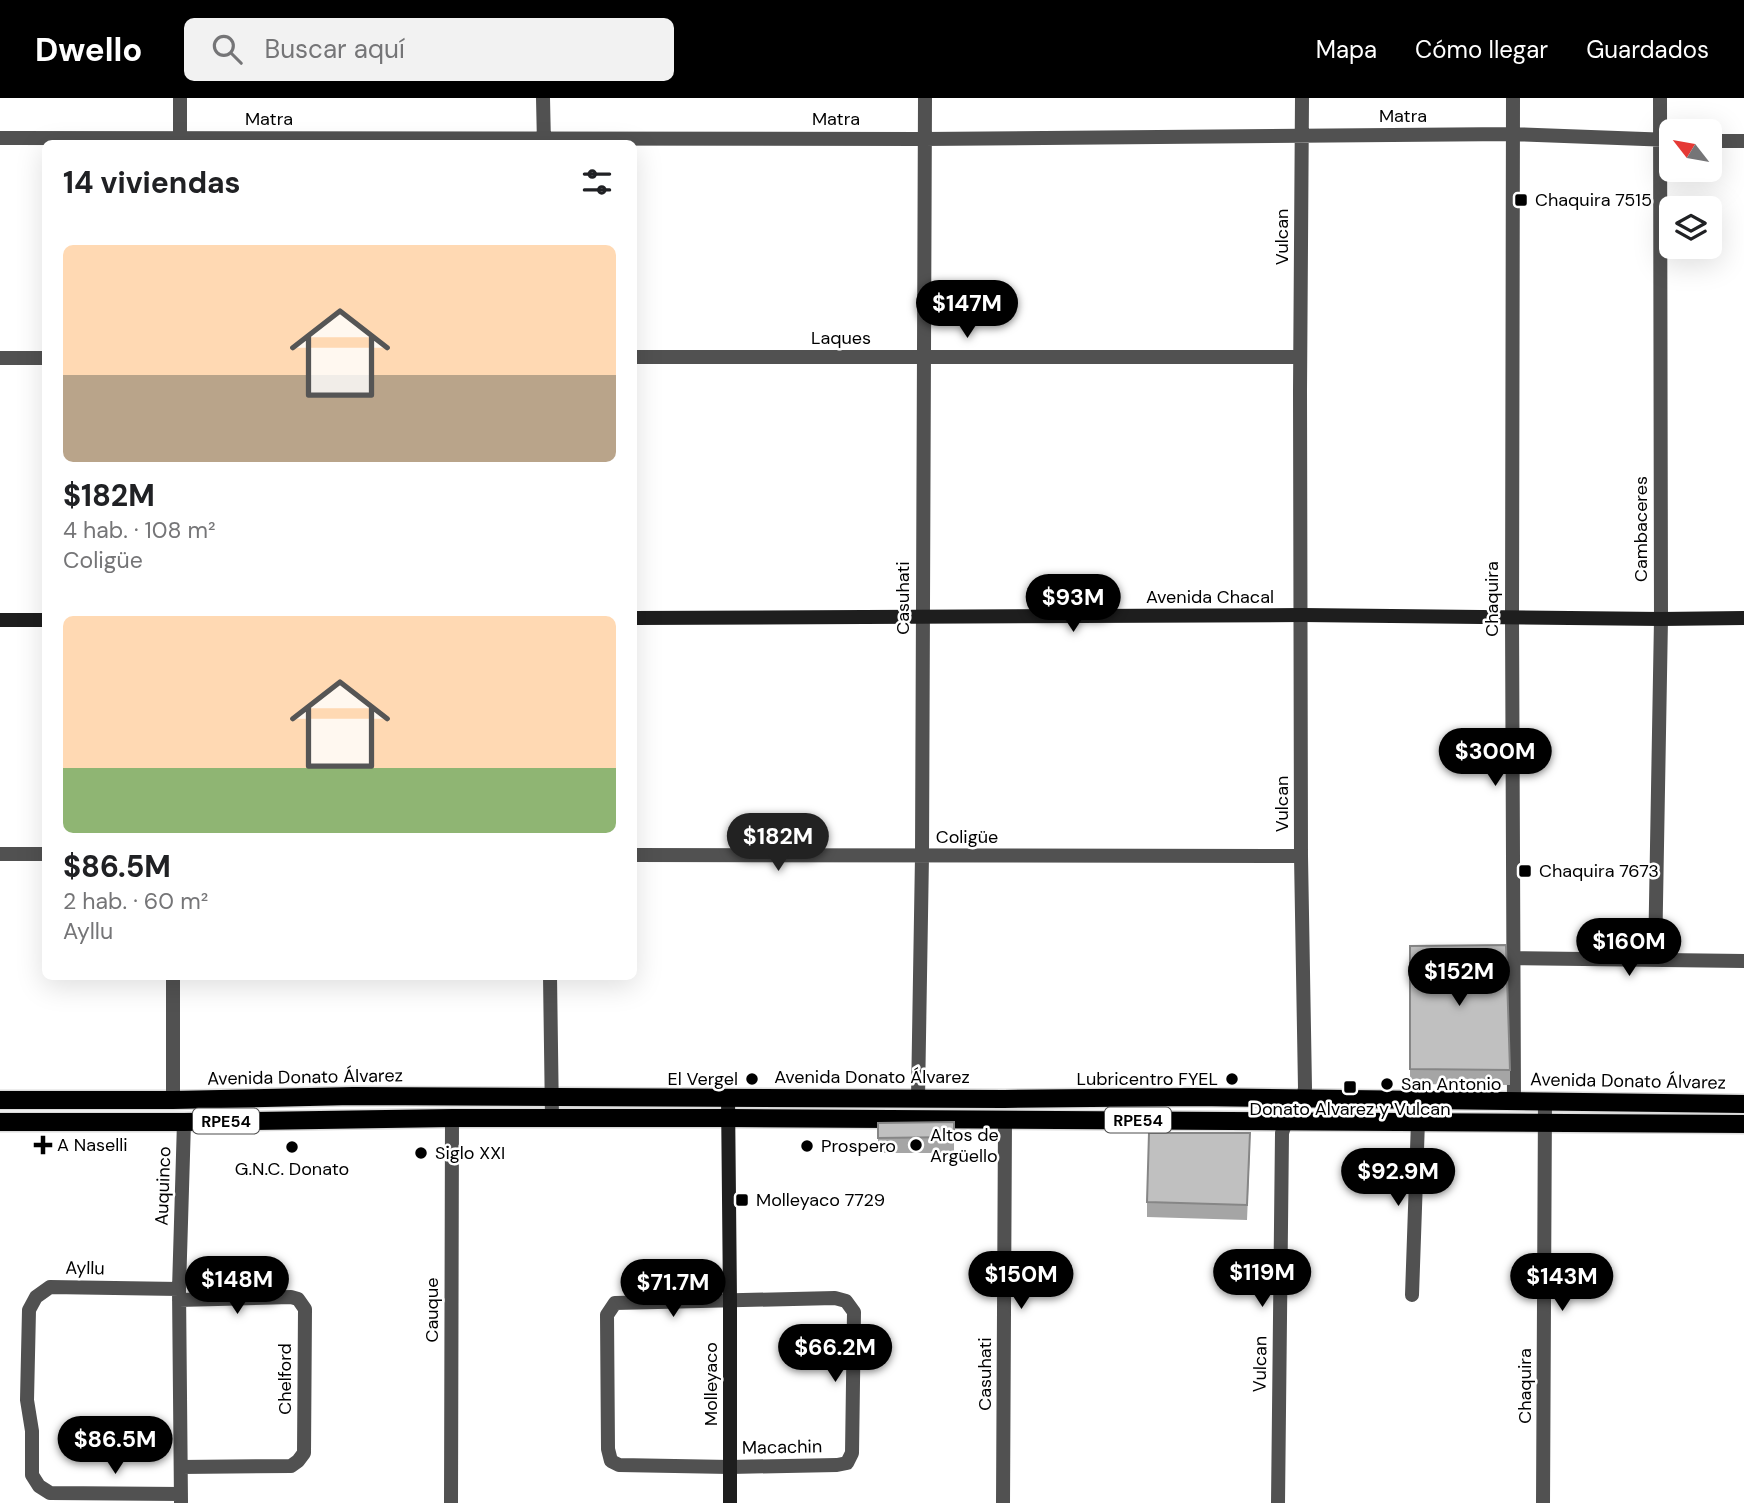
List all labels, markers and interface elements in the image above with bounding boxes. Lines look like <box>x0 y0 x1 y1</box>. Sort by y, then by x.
search box <box>184 18 674 81</box>
text: Dwello <box>35 28 142 71</box>
icon: search <box>208 30 246 68</box>
text: Buscar aquí <box>264 32 405 66</box>
text: Mapa <box>1316 34 1377 65</box>
text: Cómo llegar <box>1415 34 1548 65</box>
text: Guardados <box>1586 34 1709 65</box>
street label: Matra <box>1379 104 1427 128</box>
street label: Matra <box>245 107 293 131</box>
street label: Matra <box>812 107 860 131</box>
north arrow <box>1659 119 1722 182</box>
map controls <box>1659 119 1722 259</box>
text: 14 viviendas <box>63 163 241 202</box>
icon: filters <box>578 163 616 201</box>
place label: Chaquira 7515 <box>1535 188 1652 212</box>
marker: Chaquira 7515 <box>1513 192 1529 208</box>
button: layers <box>1659 196 1722 259</box>
street label: Vulcan <box>1270 209 1294 265</box>
pin: $147M <box>918 280 1016 340</box>
text: $147M <box>932 288 1002 318</box>
icon: home <box>277 290 403 416</box>
street label: Laques <box>811 326 871 350</box>
text: $182M <box>63 476 155 515</box>
street label: Cambaceres <box>1629 476 1653 582</box>
text: 4 hab. · 108 m² <box>63 515 216 545</box>
text: Coligüe <box>63 545 143 575</box>
street label: Casuhati <box>891 561 915 635</box>
street label: Chaquira <box>1480 561 1504 637</box>
pin: $93M <box>1032 574 1114 634</box>
text: $93M <box>1042 582 1104 612</box>
street label: Avenida Chacal <box>1146 585 1274 609</box>
icon: home <box>277 661 403 787</box>
pin: $300M <box>1446 728 1544 788</box>
text: $300M <box>1455 736 1535 766</box>
street label: Vulcan <box>1270 776 1294 832</box>
pin: $182M <box>729 814 827 873</box>
text: $182M <box>743 821 813 851</box>
street label: Coligüe <box>936 825 998 849</box>
text: $86.5M <box>63 847 171 886</box>
place label: Chaquira 7673 <box>1539 859 1659 883</box>
marker: Chaquira 7673 <box>1517 863 1533 879</box>
text: 2 hab. · 60 m² <box>63 886 208 916</box>
text: Ayllu <box>63 916 113 946</box>
pin: $160M <box>1580 918 1678 978</box>
text: $160M <box>1592 926 1666 956</box>
pin: $152M <box>1410 948 1508 1008</box>
text: $152M <box>1424 956 1494 986</box>
street label: Avenida Donato Álvarez <box>207 1063 403 1091</box>
street label: Avenida Donato Álvarez <box>774 1065 970 1089</box>
place label: El Vergel <box>668 1067 738 1091</box>
place label: Lubricentro FYEL <box>1077 1067 1218 1091</box>
street label: Avenida Donato Álvarez <box>1530 1067 1726 1095</box>
marker: El Vergel <box>744 1071 760 1087</box>
marker: Lubricentro FYEL <box>1224 1071 1240 1087</box>
place label: San Antonio <box>1401 1072 1501 1096</box>
marker: San Antonio <box>1379 1076 1395 1092</box>
marker: Donato Alvarez y Vulcan <box>1342 1079 1358 1095</box>
place label: Donato Alvarez y Vulcan <box>1250 1097 1450 1121</box>
road number: RPE54 <box>193 1108 259 1134</box>
road number: RPE54 <box>1105 1108 1171 1132</box>
place label: Altos de Argüello <box>930 1123 999 1168</box>
place label: A Naselli <box>57 1133 128 1157</box>
place label: Prospero <box>821 1134 896 1158</box>
marker: A Naselli <box>35 1137 51 1153</box>
marker: Altos de Argüello <box>908 1137 924 1153</box>
marker: Prospero <box>799 1138 815 1154</box>
marker: G.N.C. Donato <box>284 1139 300 1155</box>
place label: Siglo XXI <box>435 1141 505 1165</box>
marker: Siglo XXI <box>413 1145 429 1161</box>
street label: Auquinco <box>150 1146 176 1226</box>
pin: $92.9M <box>1341 1148 1455 1208</box>
text: $92.9M <box>1357 1156 1439 1186</box>
place label: G.N.C. Donato <box>235 1157 349 1181</box>
place label: Molleyaco 7729 <box>756 1188 885 1212</box>
marker: Molleyaco 7729 <box>734 1192 750 1208</box>
pin: $119M <box>1213 1250 1311 1309</box>
pin: $150M <box>972 1252 1070 1311</box>
pin: $143M <box>1513 1254 1611 1313</box>
street label: Ayllu <box>65 1256 105 1280</box>
pin: $148M <box>188 1256 286 1316</box>
text: $119M <box>1229 1257 1295 1287</box>
text: $150M <box>984 1259 1058 1289</box>
pin: $71.7M <box>616 1260 730 1319</box>
text: $143M <box>1526 1261 1598 1291</box>
text: $148M <box>201 1264 273 1294</box>
text: $71.7M <box>637 1267 709 1297</box>
street label: Cauque <box>420 1278 444 1342</box>
pin: $66.2M <box>778 1324 892 1384</box>
text: $66.2M <box>794 1332 876 1362</box>
street label: Vulcan <box>1248 1336 1272 1392</box>
street label: Casuhati <box>973 1337 997 1411</box>
street label: Molleyaco <box>699 1342 723 1426</box>
street label: Chelford <box>273 1343 297 1415</box>
street label: Chaquira <box>1513 1348 1537 1424</box>
pin: $86.5M <box>58 1416 172 1476</box>
text: $86.5M <box>74 1424 156 1454</box>
street label: Macachin <box>742 1434 822 1460</box>

